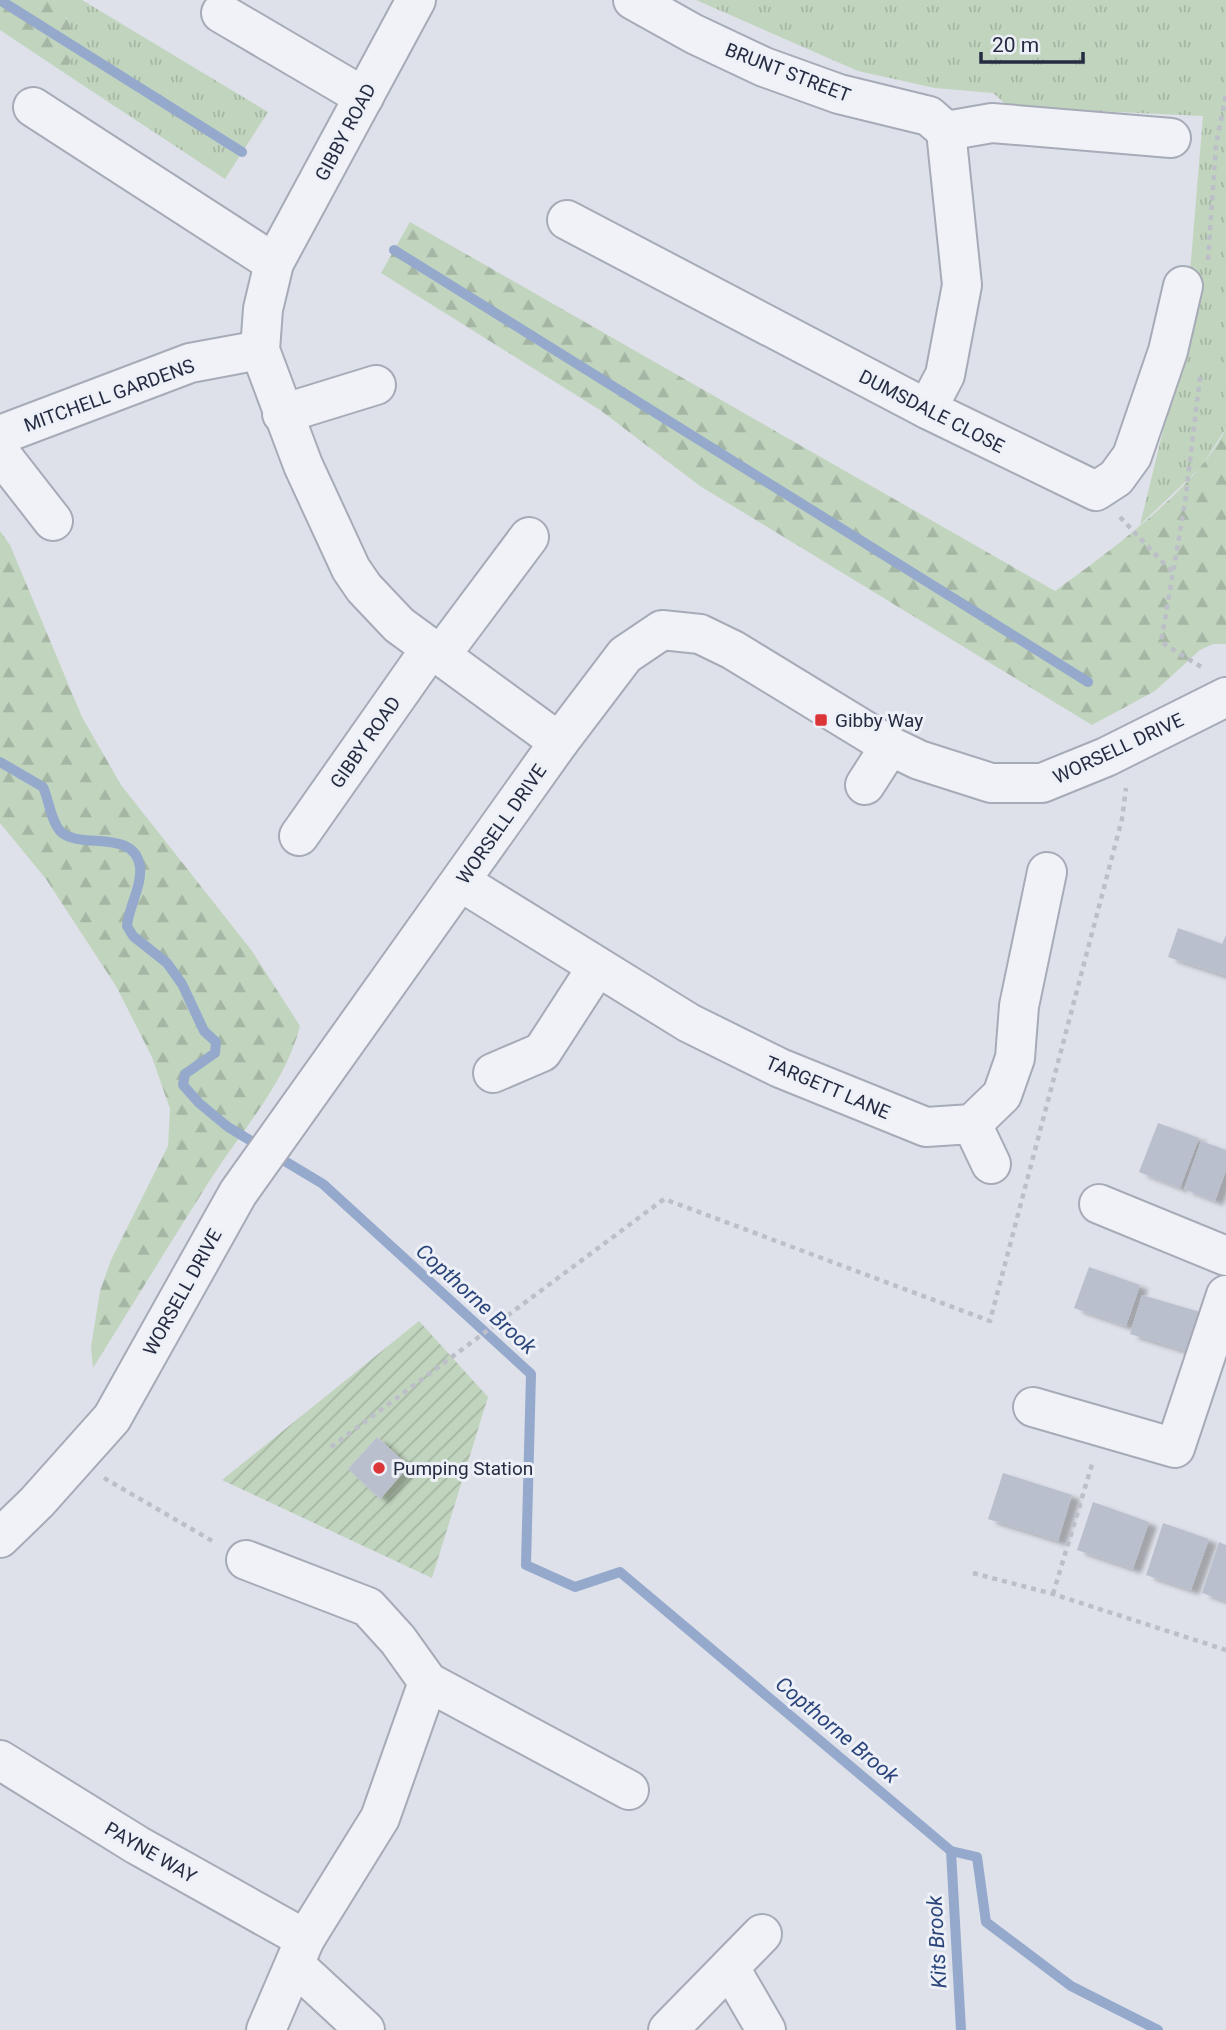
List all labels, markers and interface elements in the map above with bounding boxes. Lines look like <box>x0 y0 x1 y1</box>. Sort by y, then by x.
scale bar <box>981 21 1082 65</box>
text: 20 m <box>992 33 1039 57</box>
street label: BRUNT STREET <box>722 38 854 107</box>
street label: GIBBY ROAD <box>310 80 381 185</box>
street label: MITCHELL GARDENS <box>21 354 197 437</box>
street label: DUMSDALE CLOSE <box>855 365 1009 458</box>
street label: GIBBY ROAD <box>325 692 405 793</box>
street label: WORSELL DRIVE <box>1049 708 1187 789</box>
place label: Gibby Way <box>835 709 923 732</box>
marker: Gibby Way <box>813 712 829 728</box>
street label: WORSELL DRIVE <box>452 760 551 889</box>
street label: TARGETT LANE <box>762 1051 894 1124</box>
street label: WORSELL DRIVE <box>138 1225 227 1360</box>
water label: Copthorne Brook <box>411 1239 541 1360</box>
place label: Pumping Station <box>393 1457 533 1480</box>
marker: Pumping Station <box>371 1460 387 1476</box>
water label: Copthorne Brook <box>771 1672 904 1789</box>
street label: PAYNE WAY <box>101 1817 201 1888</box>
water label: Kits Brook <box>923 1894 951 1989</box>

